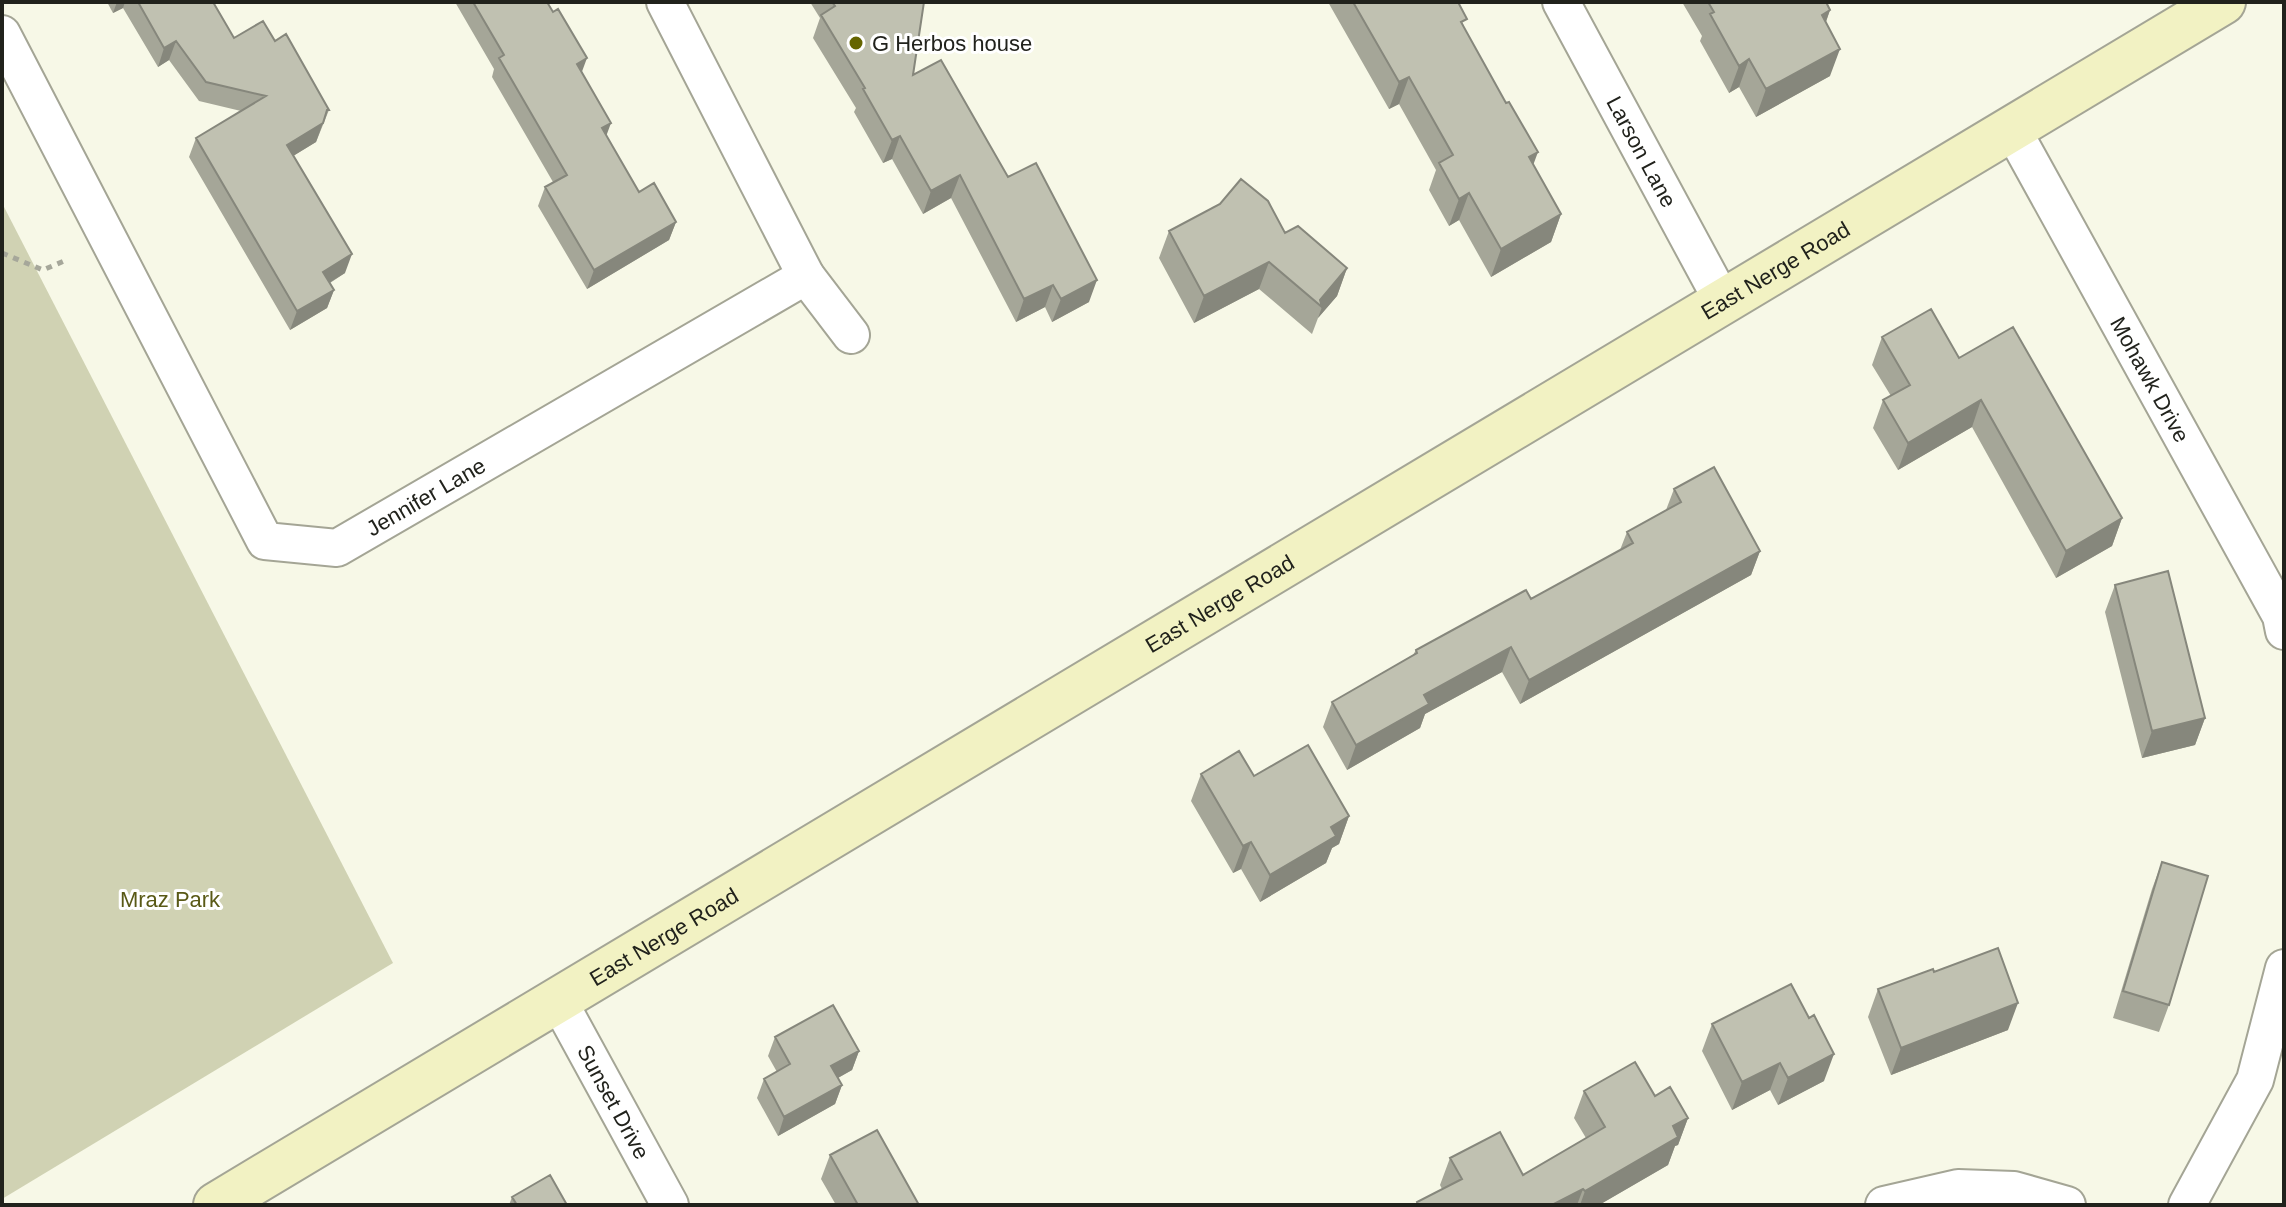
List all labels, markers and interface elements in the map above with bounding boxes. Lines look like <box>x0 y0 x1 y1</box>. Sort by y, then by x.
place label: G Herbos house <box>872 31 1032 56</box>
marker: G Herbos house <box>847 34 865 52</box>
street label: Larson Lane <box>1601 92 1681 212</box>
street label: East Nerge Road <box>1697 217 1854 325</box>
street label: Mohawk Drive <box>2105 313 2194 447</box>
street label: Jennifer Lane <box>362 453 490 541</box>
street label: East Nerge Road <box>1141 550 1299 658</box>
street label: East Nerge Road <box>585 883 743 991</box>
park label: Mraz Park <box>120 887 221 912</box>
street label: Sunset Drive <box>572 1041 654 1163</box>

